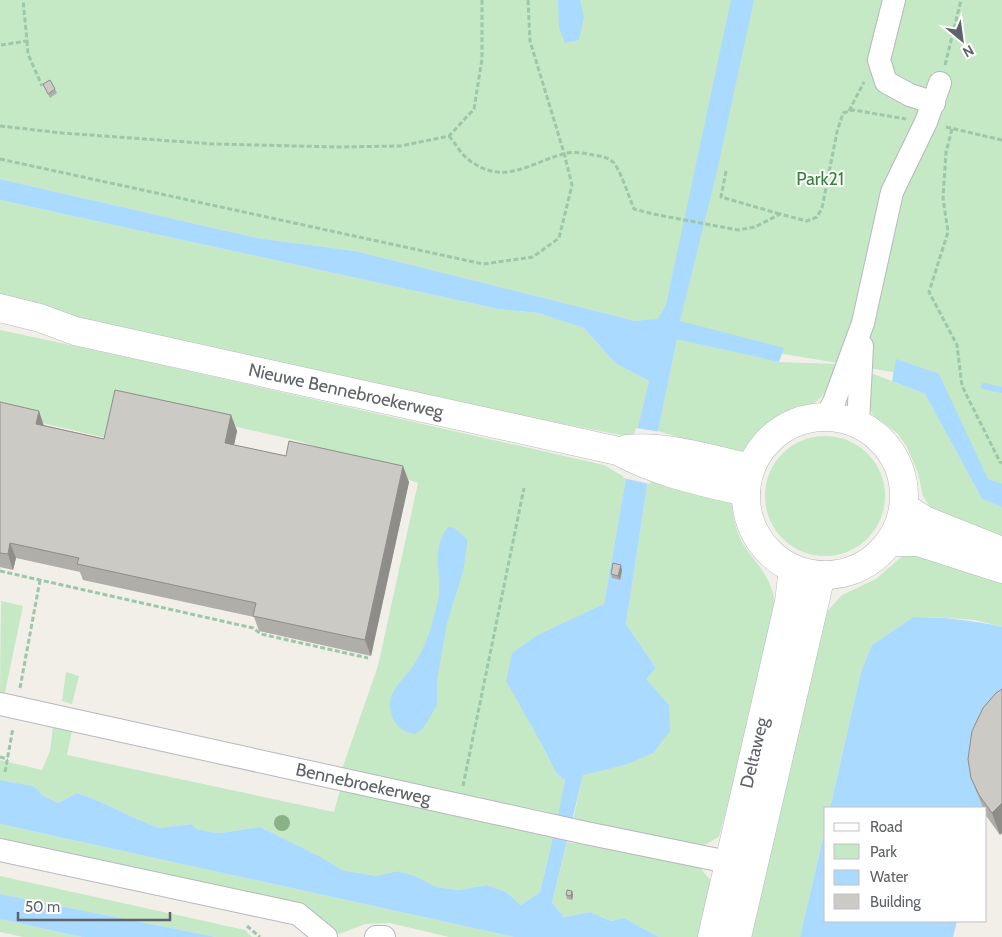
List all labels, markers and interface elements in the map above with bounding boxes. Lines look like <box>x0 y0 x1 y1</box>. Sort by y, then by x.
north arrow <box>937 15 987 65</box>
text: N <box>960 41 977 62</box>
park label: Park21 <box>796 168 844 190</box>
street label: Nieuwe Bennebroekerweg <box>246 359 446 423</box>
street label: Deltaweg <box>736 714 773 790</box>
street label: Bennebroekerweg <box>294 758 434 810</box>
legend <box>824 807 987 922</box>
text: Road <box>870 818 903 836</box>
text: Park <box>870 843 897 861</box>
text: Water <box>870 868 908 886</box>
scale bar <box>18 890 170 922</box>
text: Building <box>870 893 921 911</box>
text: 50 m <box>25 898 60 916</box>

